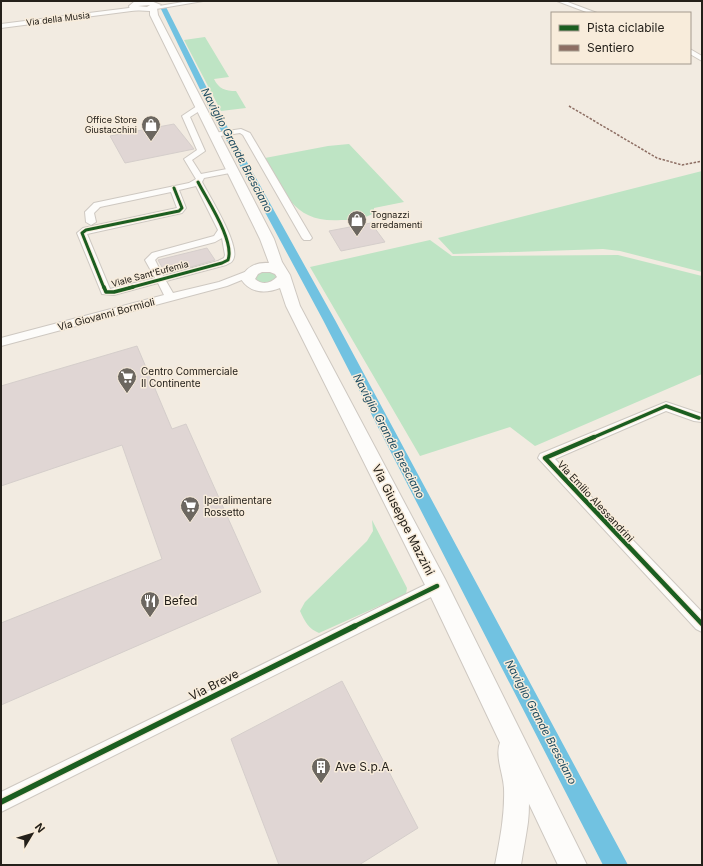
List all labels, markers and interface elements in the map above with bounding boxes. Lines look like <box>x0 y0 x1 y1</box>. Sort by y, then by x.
street label: Via della Musia <box>25 9 90 28</box>
legend <box>551 12 691 64</box>
text: Pista ciclabile <box>587 20 664 35</box>
text: Sentiero <box>587 40 634 55</box>
water label: Naviglio Grande Bresciano <box>198 85 276 215</box>
place label: Office Store Giustacchini <box>85 114 137 135</box>
shop icon: Office Store Giustacchini <box>140 114 162 142</box>
shop icon: Tognazzi arredamenti <box>346 209 368 237</box>
place label: Tognazzi arredamenti <box>371 209 422 230</box>
street label: Viale Sant'Eufemia <box>110 258 190 289</box>
street label: Via Giovanni Bormioli <box>56 295 156 333</box>
place label: Centro Commerciale Il Continente <box>141 365 238 389</box>
supermarket icon: Centro Commerciale Il Continente <box>116 366 138 394</box>
water label: Naviglio Grande Bresciano <box>350 371 428 501</box>
street label: Via Emilio Alessandrini <box>555 458 637 544</box>
street label: Via Giuseppe Mazzini <box>369 462 438 578</box>
place label: Iperalimentare Rossetto <box>204 494 272 518</box>
supermarket icon: Iperalimentare Rossetto <box>179 495 201 523</box>
restaurant icon: Befed <box>139 590 161 618</box>
place label: Befed <box>164 593 197 608</box>
water label: Naviglio Grande Bresciano <box>502 657 580 787</box>
street label: Via Breve <box>186 666 241 703</box>
building icon: Ave S.p.A. <box>310 756 332 784</box>
place label: Ave S.p.A. <box>335 759 393 774</box>
north arrow <box>12 814 52 854</box>
text: N <box>32 820 48 835</box>

